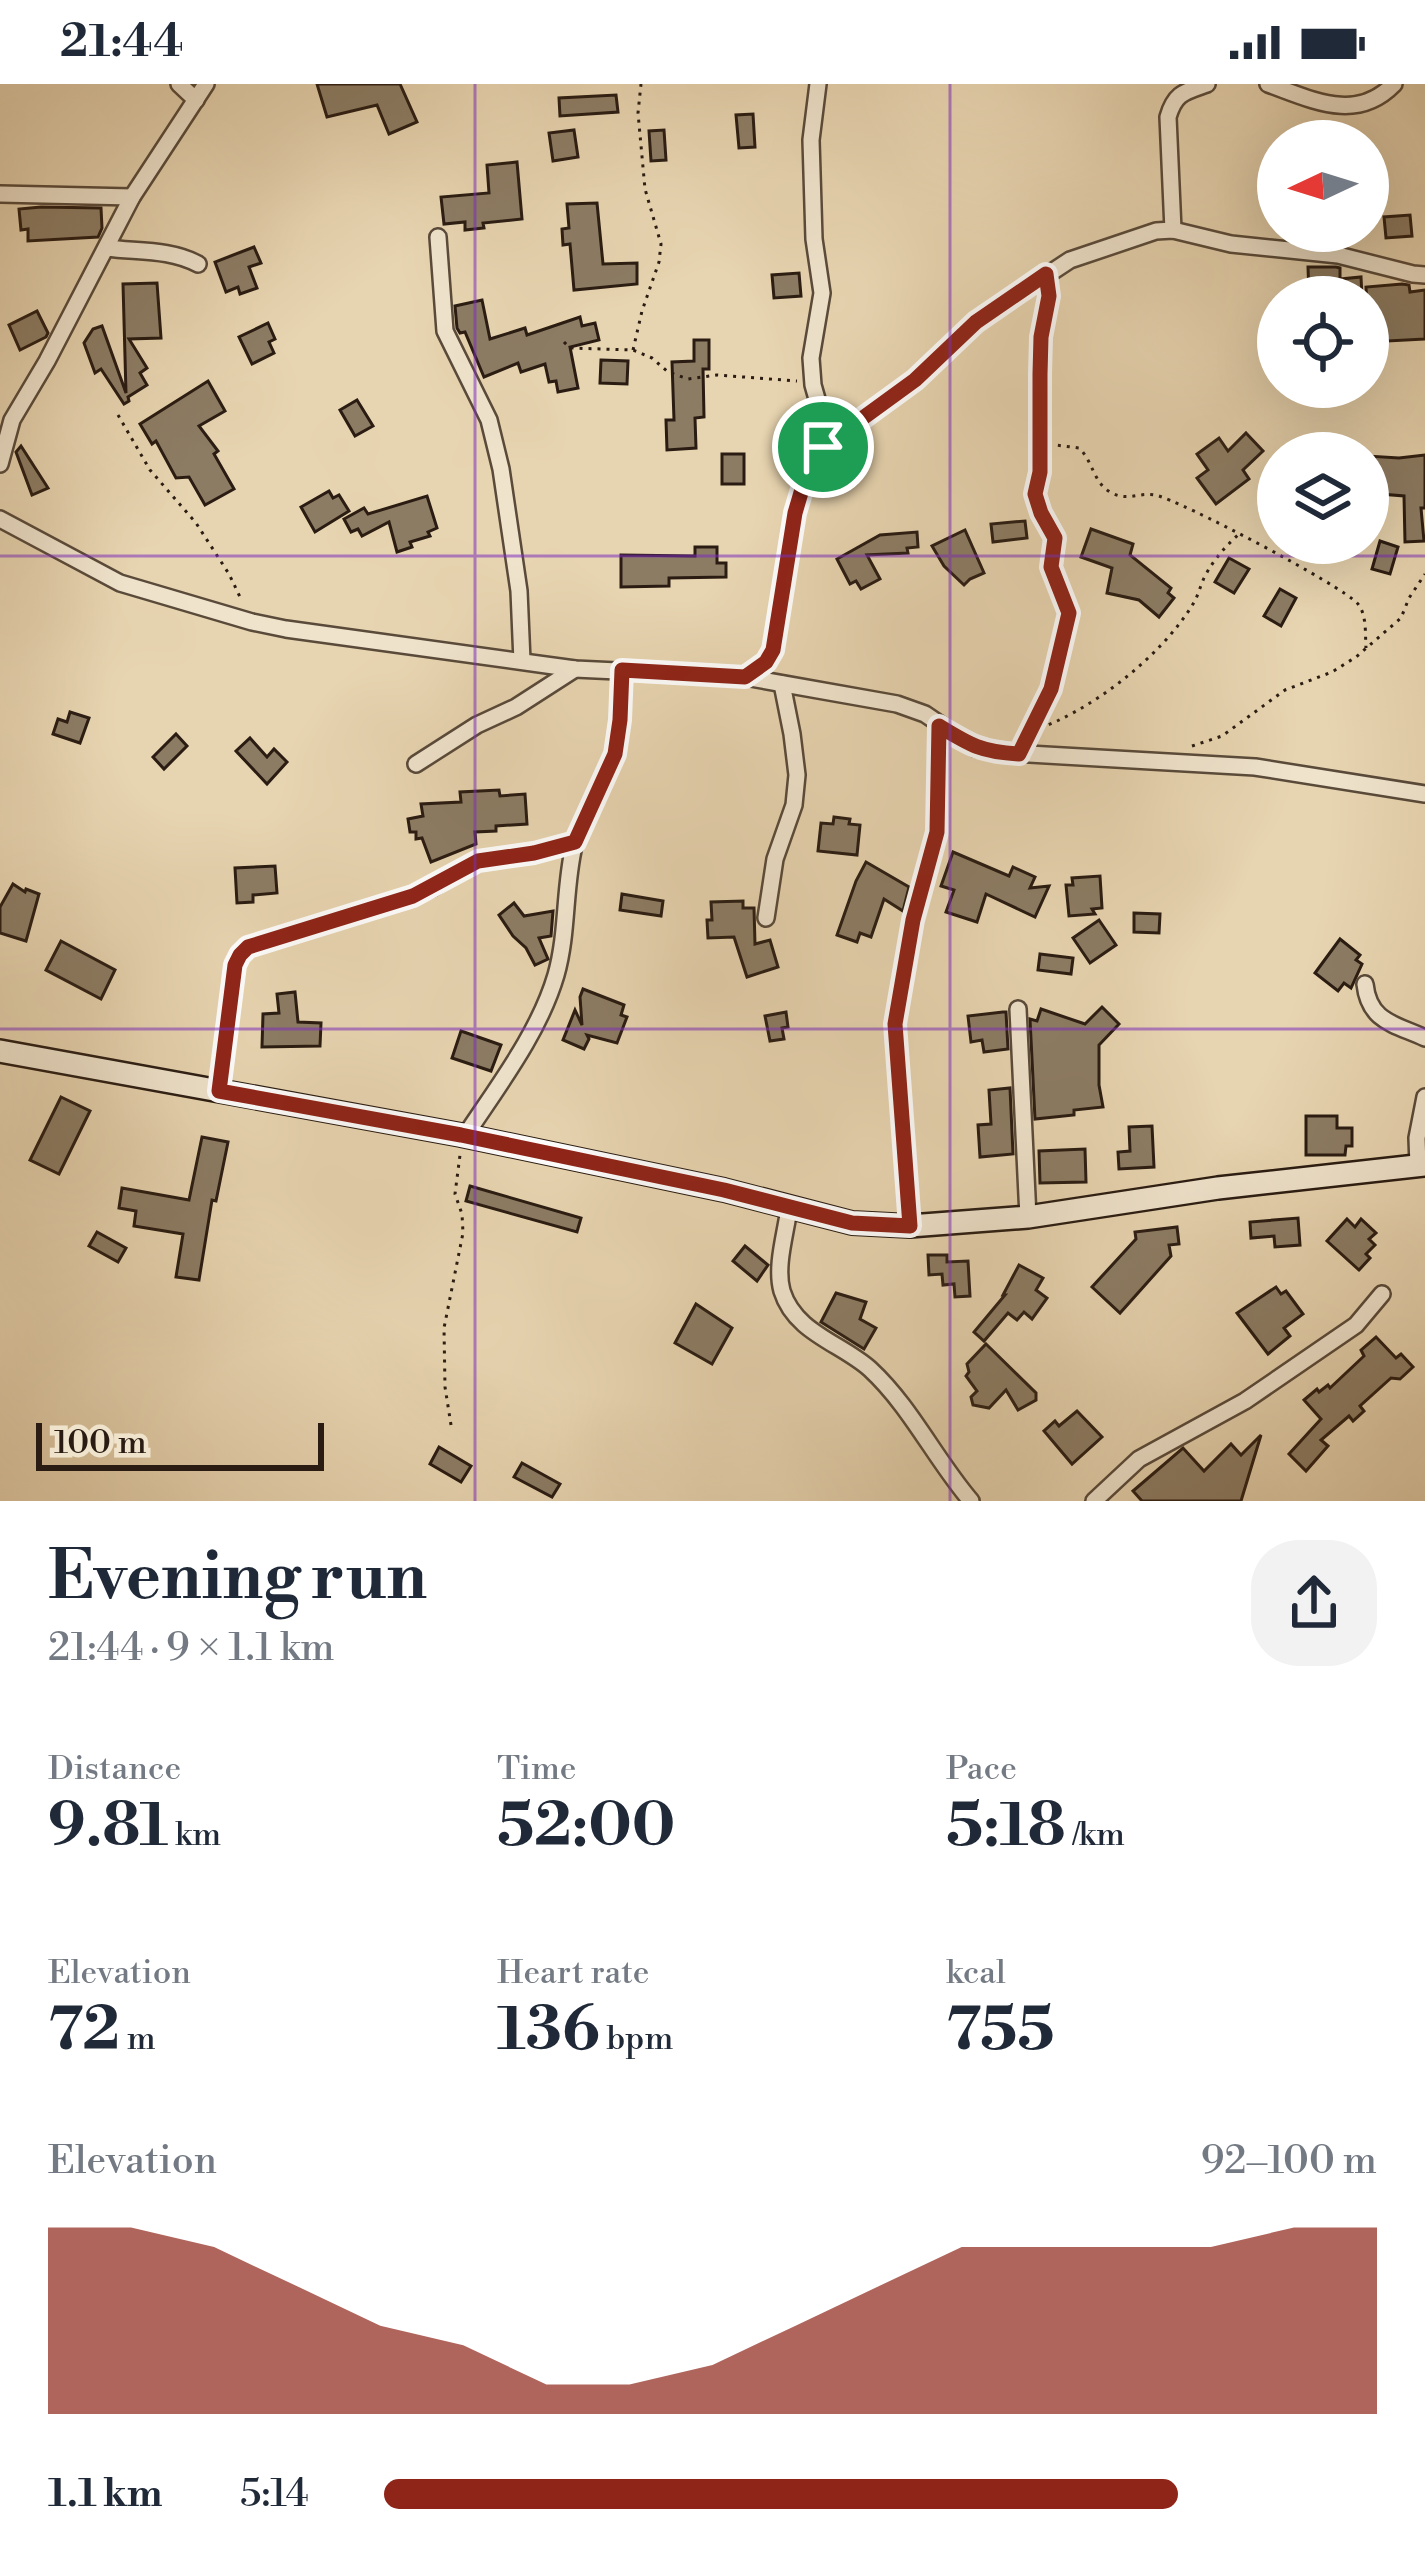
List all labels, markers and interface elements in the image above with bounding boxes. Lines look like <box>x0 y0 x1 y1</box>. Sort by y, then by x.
text: 21:44 <box>60 14 184 71</box>
north arrow <box>1257 120 1389 252</box>
map controls <box>1257 120 1389 564</box>
button: locate <box>1257 276 1389 408</box>
pin <box>772 396 874 498</box>
icon: arrive <box>790 414 856 480</box>
button: layers <box>1257 432 1389 564</box>
scale bar <box>36 1417 324 1470</box>
text: 100 m <box>54 1423 147 1464</box>
text: Evening run <box>48 1537 427 1620</box>
button: share <box>1251 1540 1377 1666</box>
text: 21:44 · 9 × 1.1 km <box>48 1624 335 1673</box>
text: Distance <box>48 1749 181 1790</box>
text: Time <box>497 1749 576 1790</box>
text: Pace <box>946 1749 1017 1790</box>
text: 9.81 <box>48 1790 168 1865</box>
text: 52:00 <box>497 1790 675 1865</box>
text: 5:18 <box>946 1790 1066 1865</box>
text: km <box>168 1815 221 1856</box>
text: /km <box>1066 1815 1125 1856</box>
text: Elevation <box>48 1953 191 1994</box>
text: Heart rate <box>497 1953 649 1994</box>
text: kcal <box>946 1953 1006 1994</box>
text: 72 <box>48 1994 120 2069</box>
text: 136 <box>497 1994 600 2069</box>
text: 755 <box>946 1994 1054 2069</box>
text: m <box>120 2019 156 2060</box>
text: bpm <box>600 2019 673 2060</box>
text: Elevation <box>48 2137 217 2186</box>
text: 92–100 m <box>1201 2137 1377 2186</box>
text: 1.1 km <box>48 2470 163 2519</box>
text: 5:14 <box>240 2470 309 2519</box>

